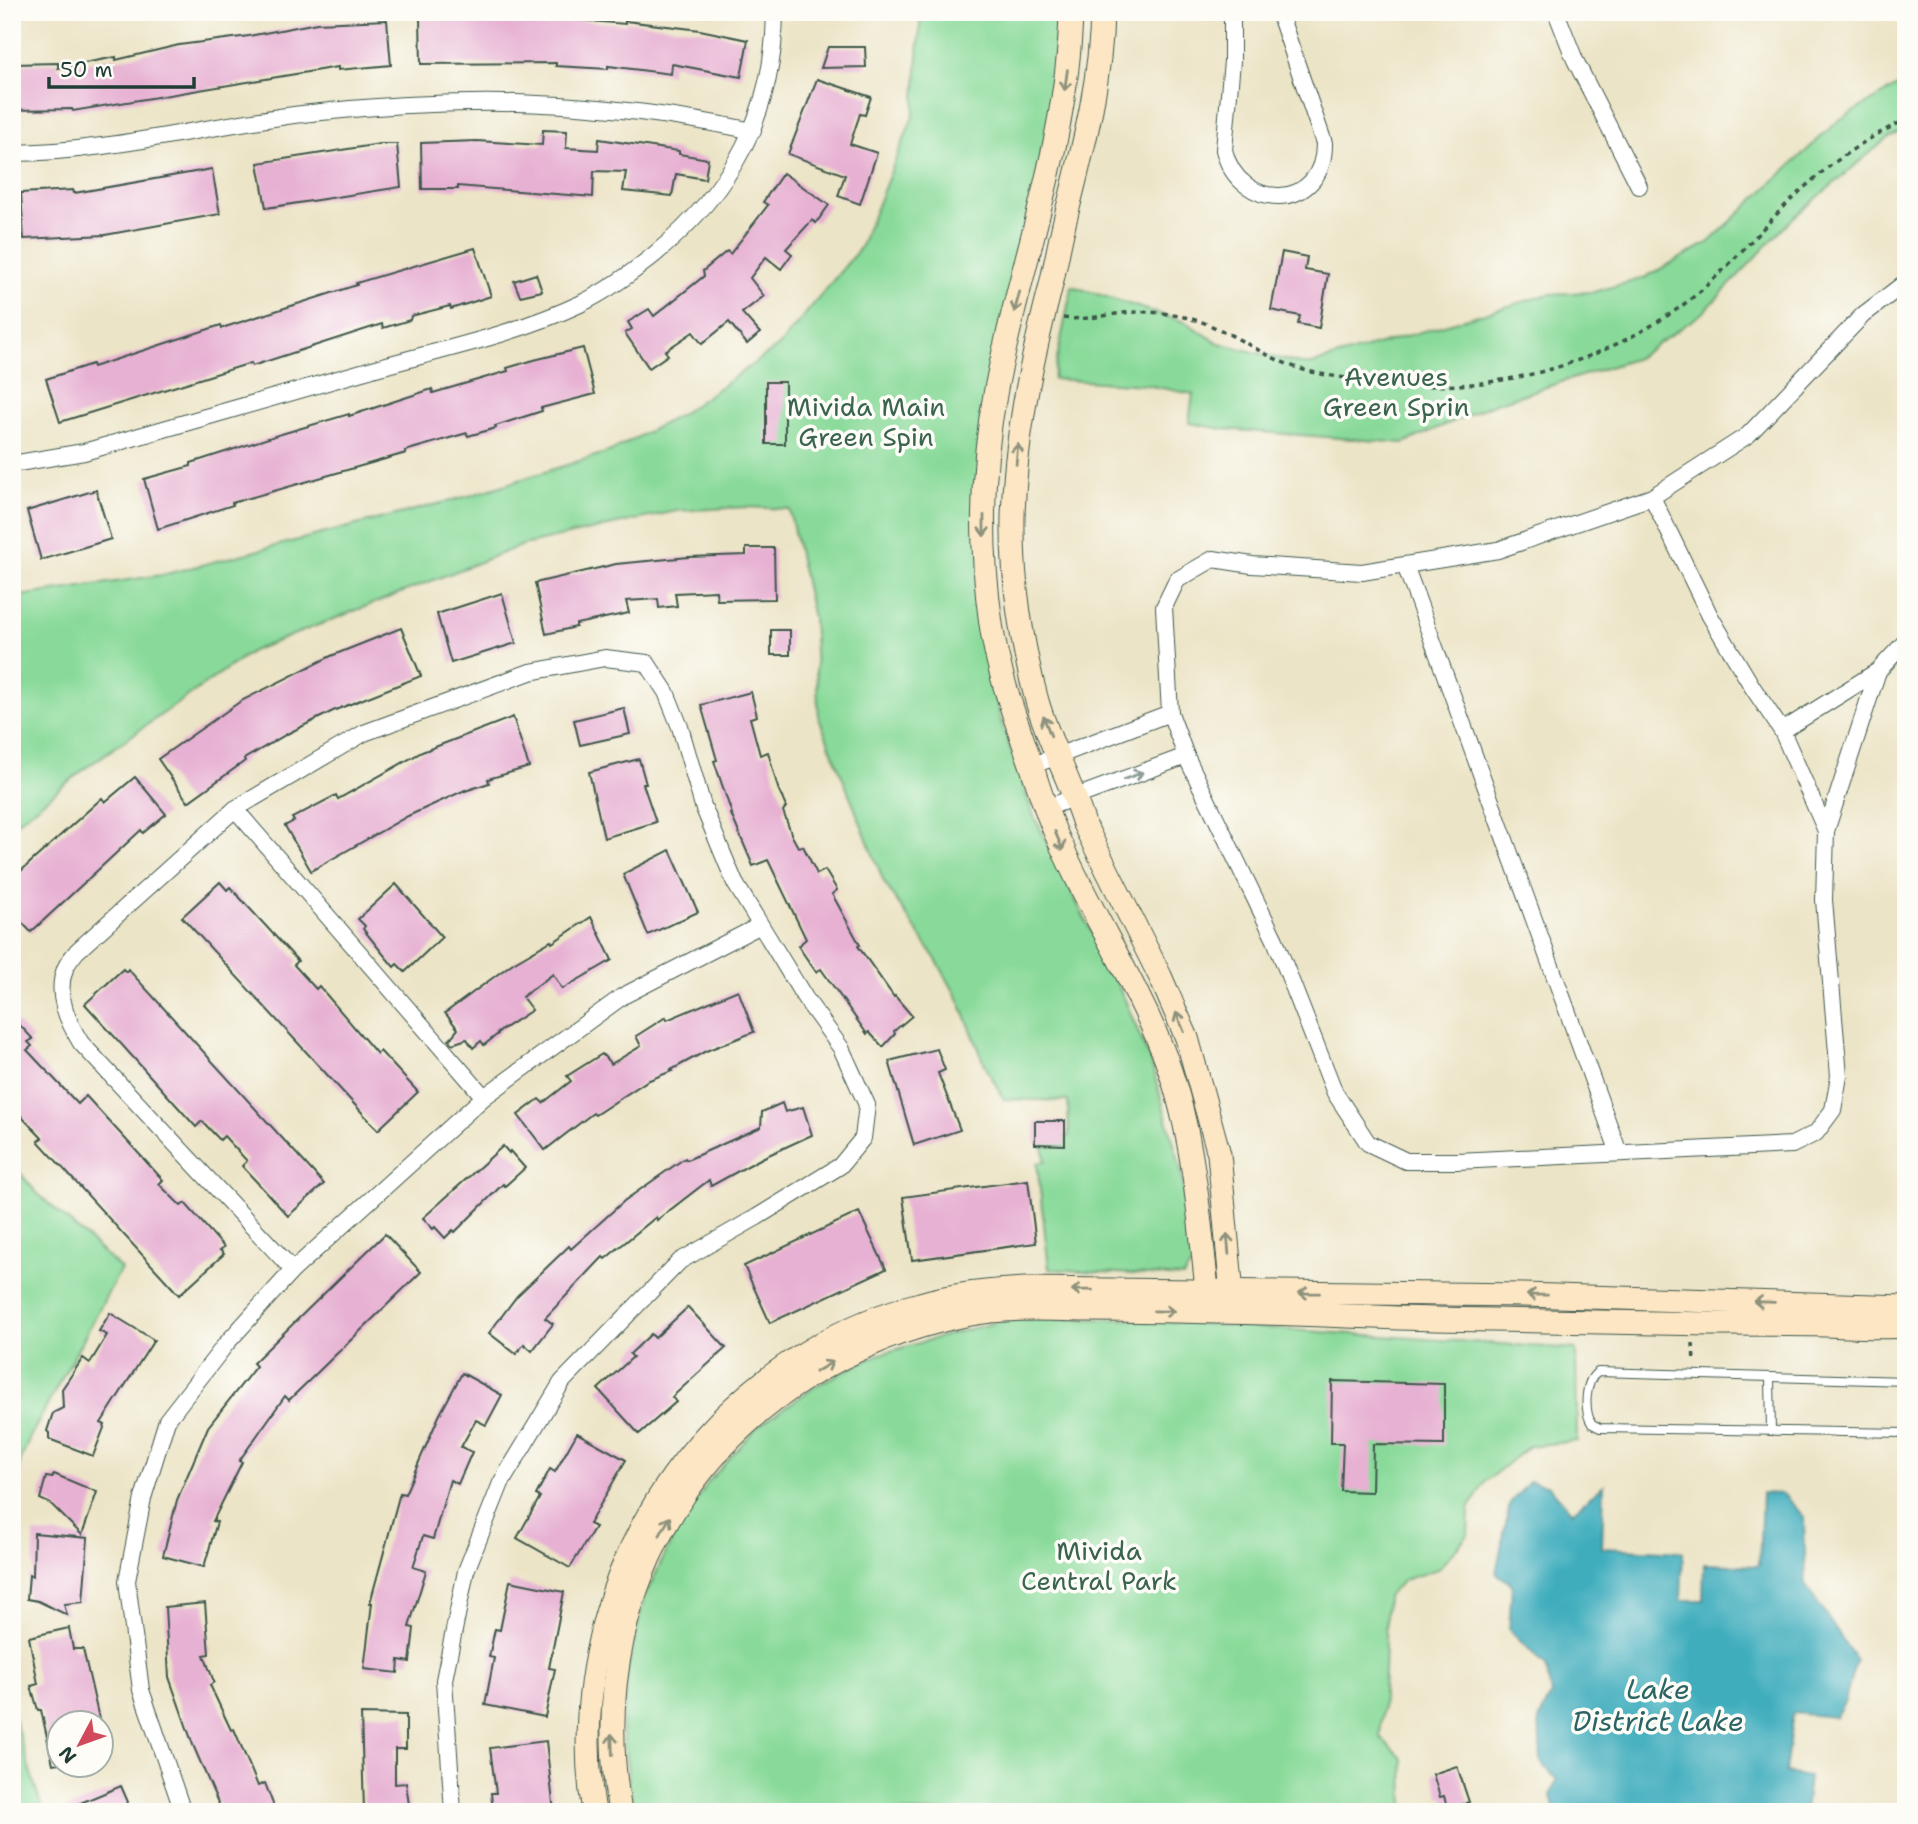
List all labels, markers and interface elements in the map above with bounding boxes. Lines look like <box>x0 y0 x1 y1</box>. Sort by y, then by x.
scale bar <box>49 46 194 90</box>
text: 50 m <box>60 56 113 84</box>
one-way arrow <box>1059 68 1072 91</box>
one-way arrow <box>1010 290 1023 313</box>
park label: Avenues Green Sprin <box>1323 359 1469 424</box>
park label: Mivida Main Green Spin <box>787 389 945 454</box>
one-way arrow <box>1011 443 1024 465</box>
one-way arrow <box>977 515 991 538</box>
one-way arrow <box>1039 716 1052 738</box>
one-way arrow <box>1121 769 1143 781</box>
one-way arrow <box>1053 829 1066 851</box>
one-way arrow <box>1173 1012 1186 1034</box>
one-way arrow <box>1221 1233 1234 1256</box>
one-way arrow <box>1070 1283 1093 1297</box>
one-way arrow <box>1298 1286 1321 1300</box>
one-way arrow <box>1525 1289 1548 1302</box>
one-way arrow <box>1753 1295 1776 1308</box>
one-way arrow <box>1152 1304 1175 1318</box>
one-way arrow <box>813 1360 834 1373</box>
one-way arrow <box>659 1516 672 1537</box>
park label: Mivida Central Park <box>1021 1533 1177 1598</box>
water label: Lake District Lake <box>1572 1670 1744 1740</box>
north arrow <box>46 1708 116 1778</box>
one-way arrow <box>606 1733 619 1756</box>
text: N <box>53 1741 82 1769</box>

